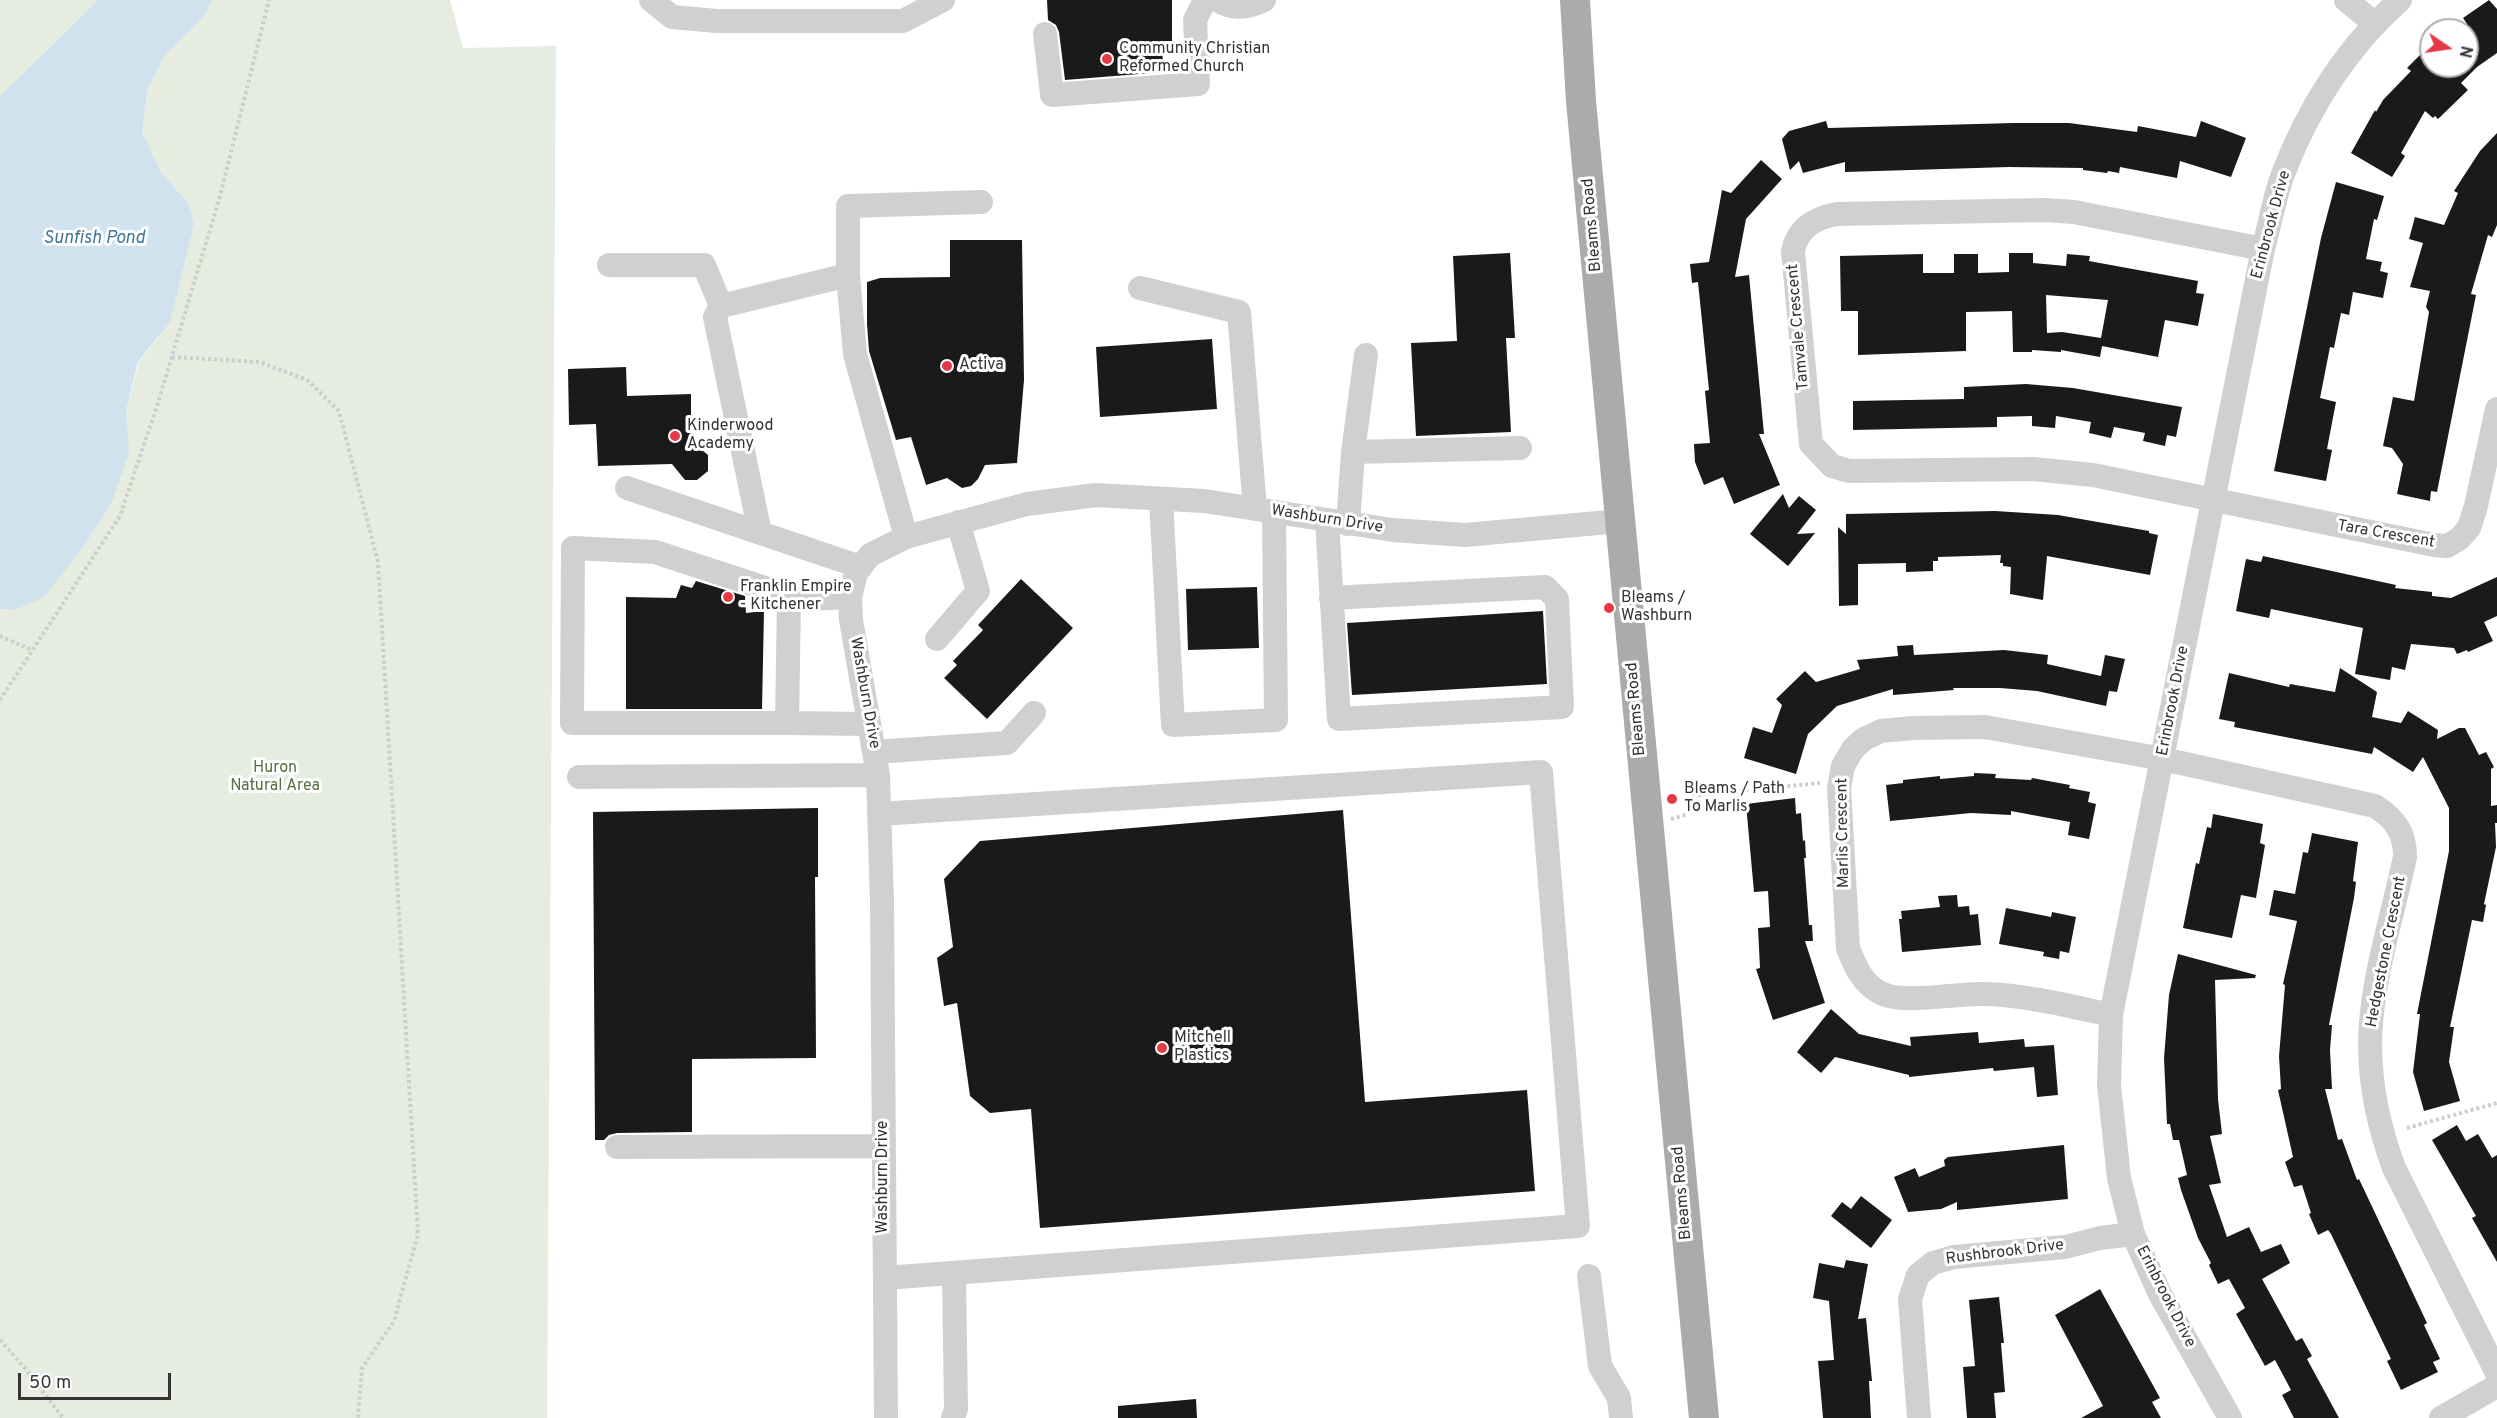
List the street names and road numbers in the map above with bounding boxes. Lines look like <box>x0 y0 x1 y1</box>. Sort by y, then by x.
street label: Erinbrook Drive <box>2248 169 2296 281</box>
street label: Bleams Road <box>1579 177 1607 273</box>
street label: Tamvale Crescent <box>1784 263 1814 391</box>
street label: Washburn Drive <box>1270 502 1384 538</box>
street label: Tara Crescent <box>2336 517 2436 553</box>
street label: Washburn Drive <box>845 636 883 750</box>
street label: Erinbrook Drive <box>2154 644 2194 758</box>
street label: Bleams Road <box>1623 661 1651 757</box>
street label: Marlis Crescent <box>1833 778 1855 888</box>
street label: Hedgestone Crescent <box>2363 875 2411 1029</box>
street label: Washburn Drive <box>874 1121 894 1233</box>
street label: Bleams Road <box>1669 1145 1697 1241</box>
street label: Rushbrook Drive <box>1945 1236 2065 1270</box>
street label: Erinbrook Drive <box>2131 1243 2199 1351</box>

